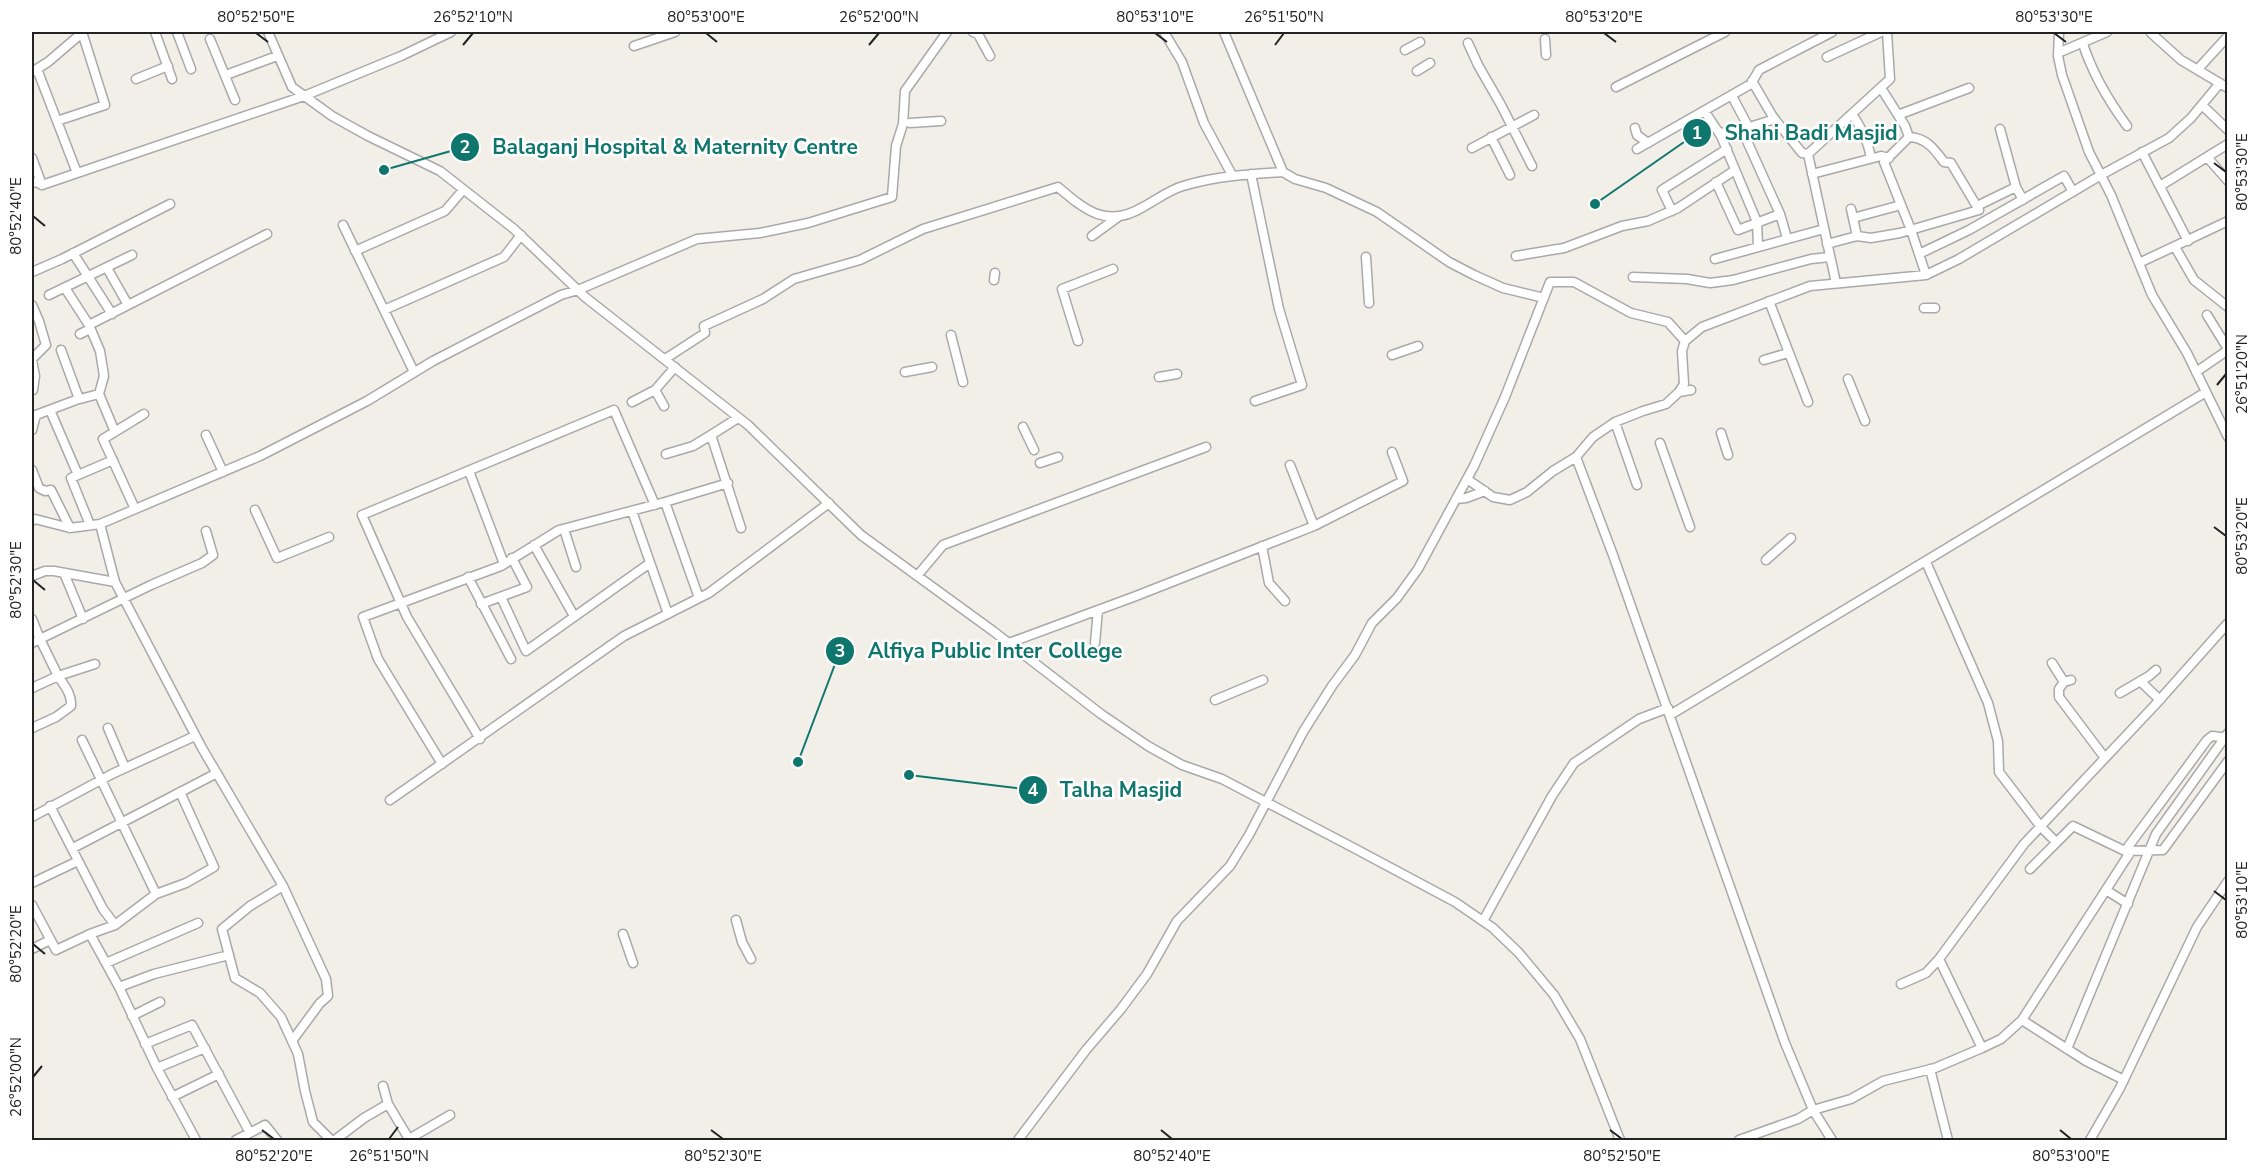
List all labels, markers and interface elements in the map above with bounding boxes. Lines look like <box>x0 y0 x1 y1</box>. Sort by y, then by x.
text: 80°52'50"E <box>217 7 295 27</box>
text: 26°52'10"N <box>433 7 513 27</box>
text: 80°53'00"E <box>667 7 745 27</box>
text: 26°52'00"N <box>839 7 919 27</box>
text: 80°53'10"E <box>1116 7 1194 27</box>
text: 26°51'50"N <box>1244 7 1324 27</box>
text: 80°53'20"E <box>1565 7 1643 27</box>
text: 80°53'30"E <box>2015 7 2093 27</box>
callout: Shahi Badi Masjid <box>1682 113 1909 152</box>
text: Shahi Badi Masjid <box>1724 119 1898 147</box>
text: 1 <box>1692 121 1702 145</box>
callout: Balaganj Hospital & Maternity Centre <box>450 128 870 167</box>
text: Balaganj Hospital & Maternity Centre <box>492 133 858 161</box>
text: 80°53'30"E <box>2232 133 2252 211</box>
text: 2 <box>460 135 470 159</box>
text: 80°52'40"E <box>6 177 26 255</box>
text: 26°51'20"N <box>2232 334 2252 414</box>
text: 80°53'20"E <box>2232 497 2252 575</box>
text: 80°52'30"E <box>6 541 26 619</box>
callout: Alfiya Public Inter College <box>825 631 1134 670</box>
text: Alfiya Public Inter College <box>868 637 1122 665</box>
text: 3 <box>835 639 845 663</box>
callout: Talha Masjid <box>1018 770 1194 809</box>
text: Talha Masjid <box>1060 776 1182 804</box>
text: 4 <box>1028 778 1039 802</box>
text: 80°53'10"E <box>2232 861 2252 939</box>
text: 80°52'20"E <box>6 905 26 983</box>
text: 26°52'00"N <box>6 1037 26 1117</box>
text: 80°52'20"E <box>235 1146 313 1166</box>
text: 26°51'50"N <box>349 1146 429 1166</box>
text: 80°52'30"E <box>684 1146 762 1166</box>
text: 80°52'40"E <box>1133 1146 1211 1166</box>
text: 80°52'50"E <box>1583 1146 1661 1166</box>
text: 80°53'00"E <box>2032 1146 2110 1166</box>

